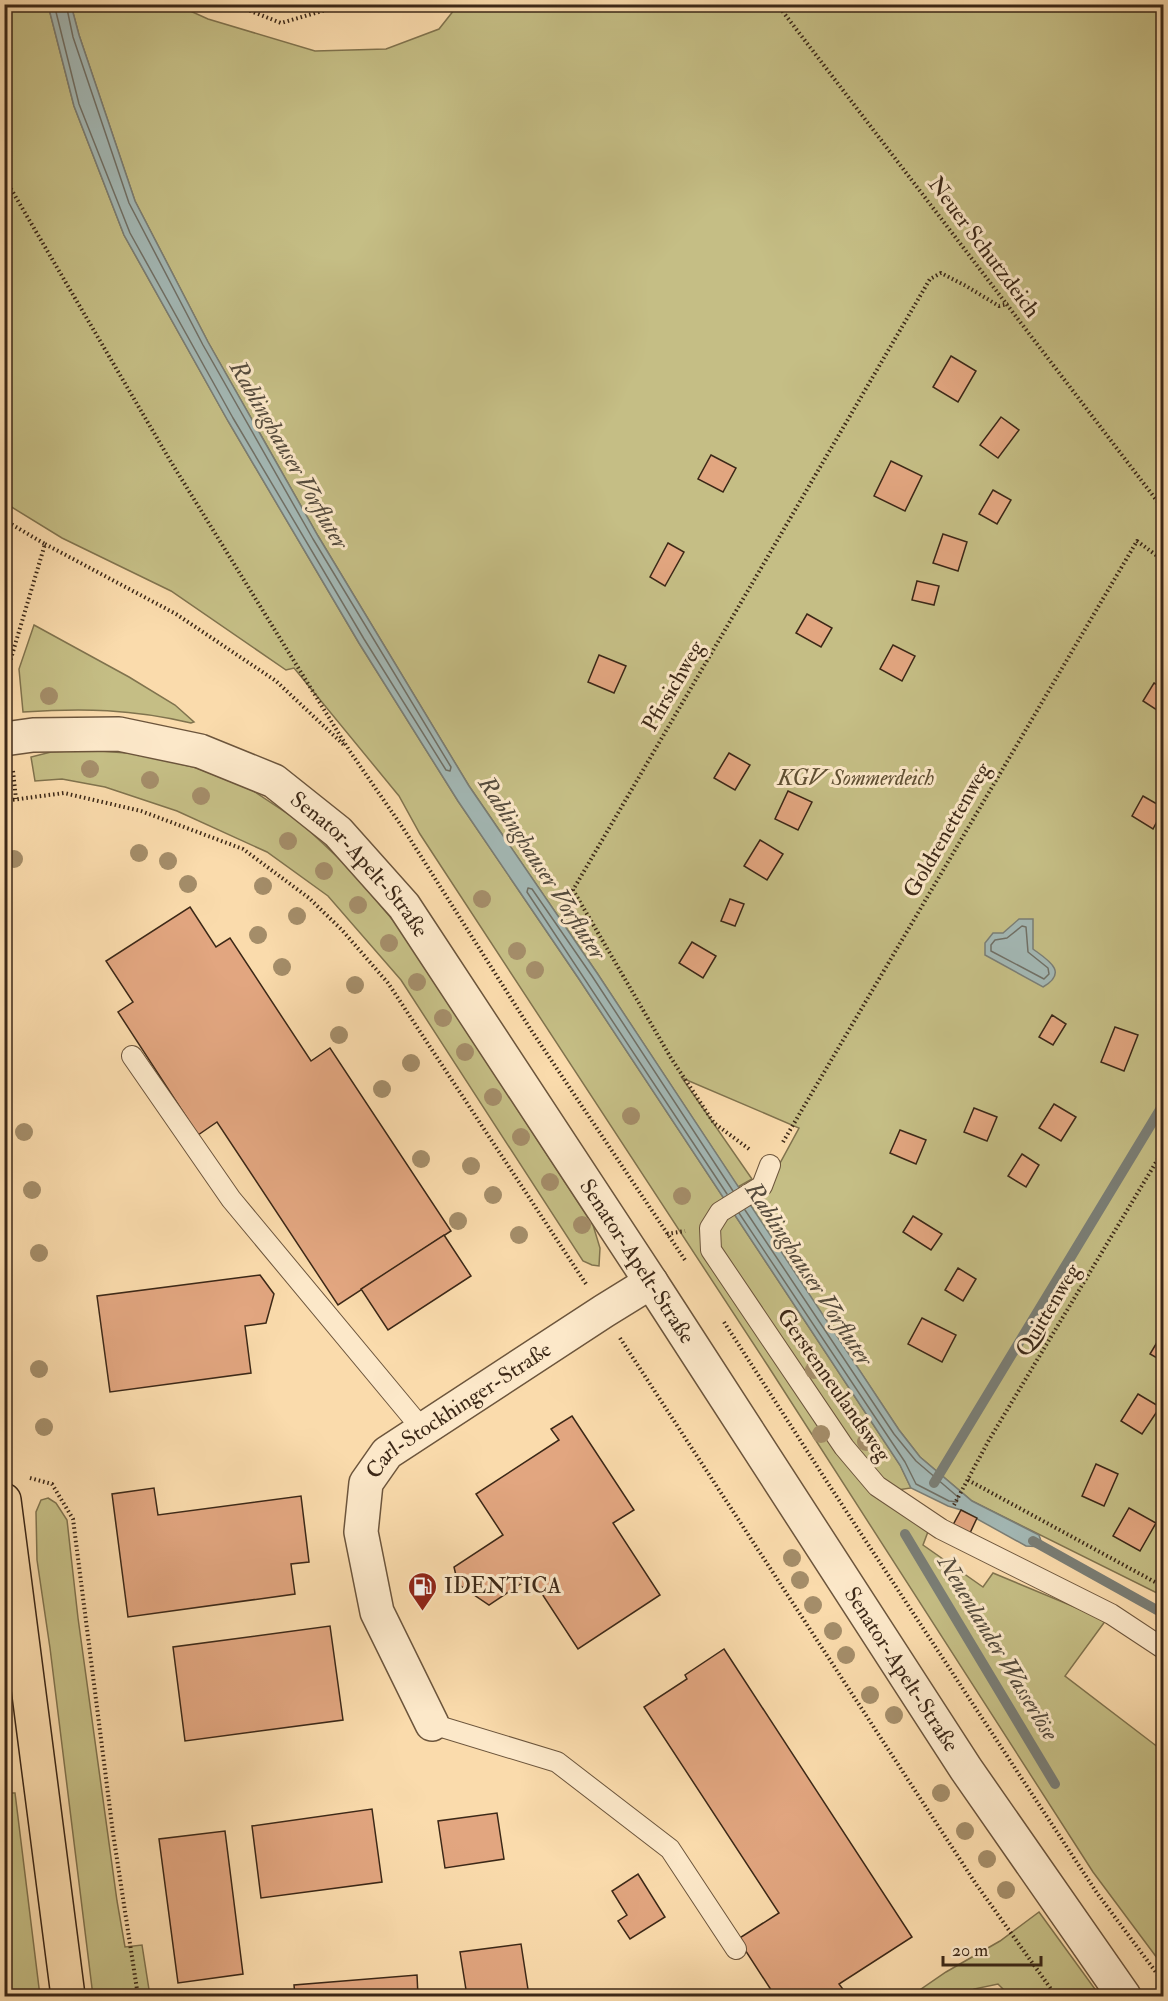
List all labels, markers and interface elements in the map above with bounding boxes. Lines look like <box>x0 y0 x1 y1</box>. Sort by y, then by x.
street label: Neuer Schutzdeich <box>922 171 1046 324</box>
water label: Rablinghauser Vorfluter <box>222 354 356 556</box>
street label: Pfirsichweg <box>636 635 711 736</box>
street label: Goldrenettenweg <box>897 757 998 902</box>
park label: KGV Sommerdeich <box>777 764 935 792</box>
water label: Rablinghauser Vorfluter <box>470 769 614 967</box>
street label: Senator-Apelt-Straße <box>285 785 435 943</box>
street label: Senator-Apelt-Straße <box>573 1174 701 1349</box>
water label: Rablinghauser Vorfluter <box>737 1175 881 1373</box>
street label: Quittenweg <box>1009 1257 1087 1362</box>
street label: Gerstenneulandsweg <box>771 1303 898 1468</box>
street label: Carl-Stockhinger-Straße <box>360 1335 557 1484</box>
water label: Neuenlander Wasserlöse <box>929 1548 1066 1747</box>
fuel station icon: IDENTICA <box>407 1570 439 1612</box>
place label: IDENTICA <box>444 1572 561 1600</box>
street label: Senator-Apelt-Straße <box>838 1581 965 1757</box>
scale bar <box>943 1929 1040 1967</box>
text: 20 m <box>952 1939 988 1962</box>

